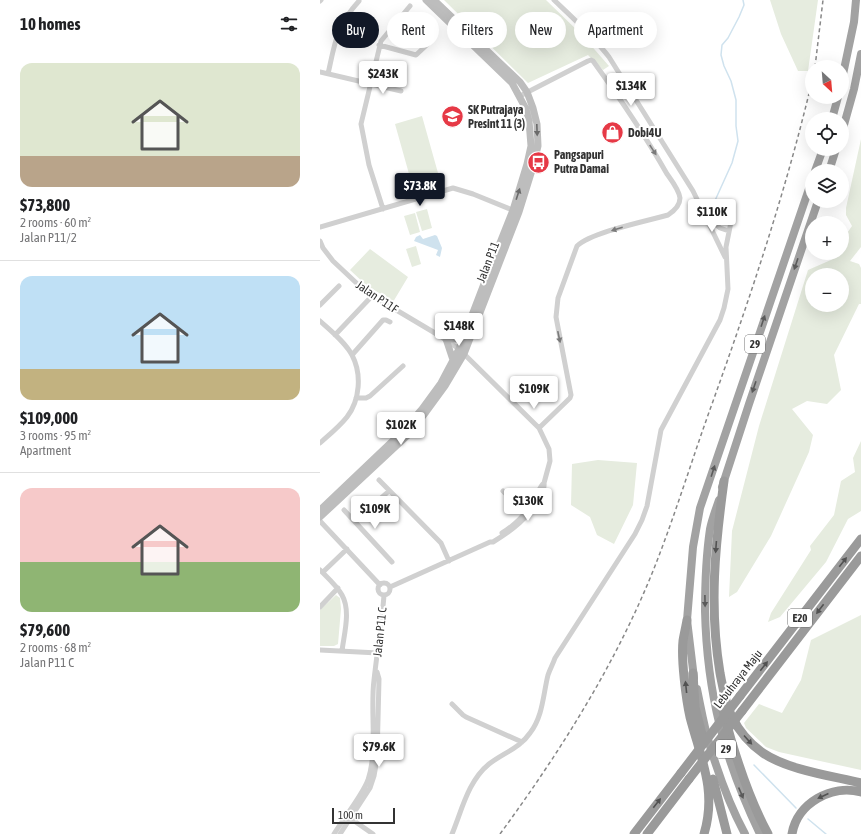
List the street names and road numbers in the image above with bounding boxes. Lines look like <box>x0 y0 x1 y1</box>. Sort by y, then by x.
street label: Jalan P11 <box>474 239 502 284</box>
street label: Jalan P11F <box>353 278 401 316</box>
road number: 29 <box>745 335 765 353</box>
street label: Jalan P11 C <box>370 606 390 658</box>
road number: E20 <box>788 609 812 627</box>
street label: Lebuhraya Maju <box>711 647 765 711</box>
road number: 29 <box>716 740 736 758</box>

